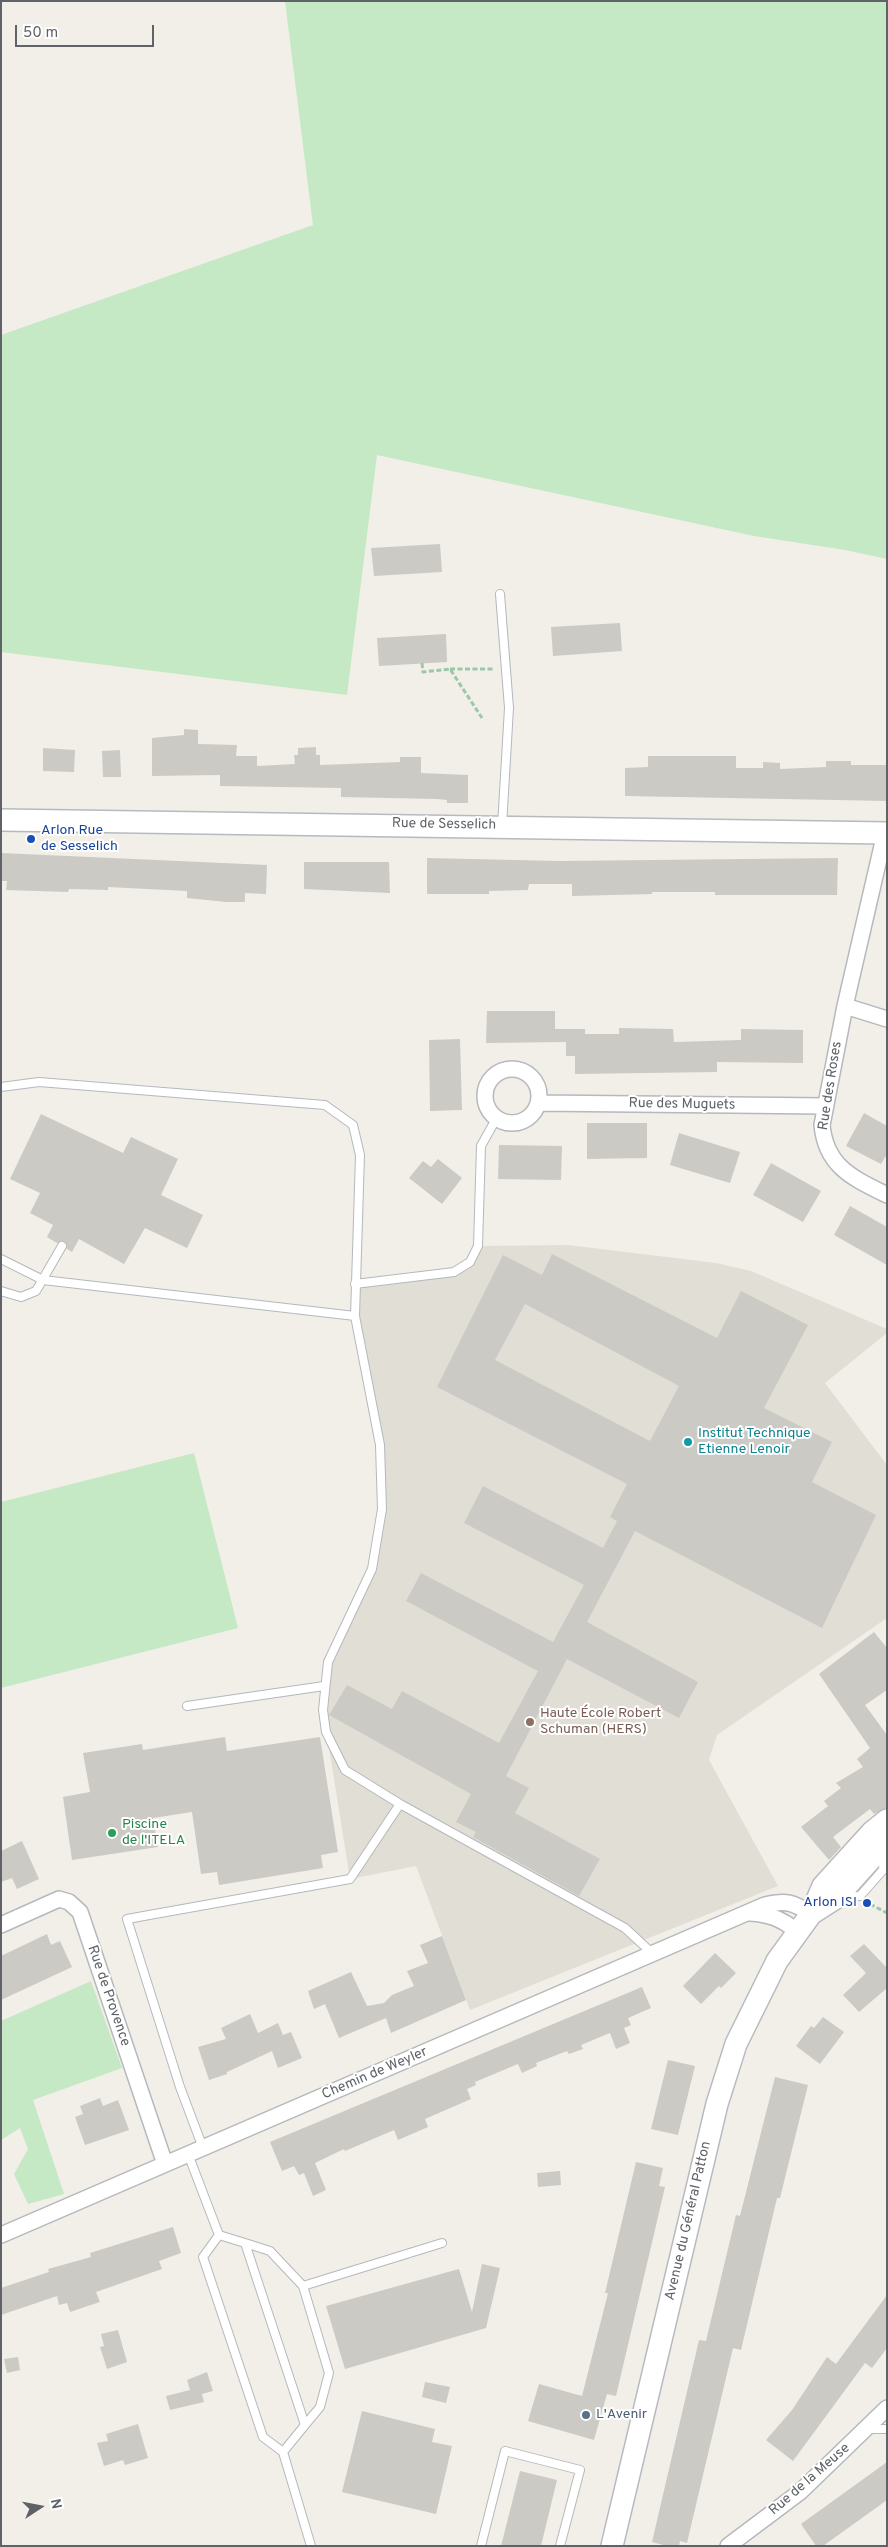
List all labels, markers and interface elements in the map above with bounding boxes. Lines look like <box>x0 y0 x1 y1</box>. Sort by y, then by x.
scale bar <box>18 15 156 47</box>
text: 50 m <box>23 24 58 43</box>
street label: Rue de Sesselich <box>392 816 496 834</box>
place label: Arlon Rue de Sesselich <box>41 823 118 856</box>
marker: Arlon Rue de Sesselich <box>25 833 37 845</box>
street label: Rue des Roses <box>816 1040 846 1132</box>
street label: Rue des Muguets <box>628 1096 736 1114</box>
place label: Institut Technique Etienne Lenoir <box>698 1426 811 1458</box>
marker: Institut Technique Etienne Lenoir <box>682 1436 694 1448</box>
place label: Haute École Robert Schuman (HERS) <box>540 1706 661 1738</box>
marker: Haute École Robert Schuman (HERS) <box>524 1716 536 1728</box>
place label: Piscine de l'ITELA <box>122 1817 185 1850</box>
marker: Piscine de l'ITELA <box>106 1827 118 1839</box>
place label: Arlon ISI <box>803 1895 857 1911</box>
marker: Arlon ISI <box>861 1897 873 1909</box>
street label: Rue de Provence <box>83 1943 133 2049</box>
street label: Chemin de Weyler <box>320 2044 430 2104</box>
street label: Avenue du Général Patton <box>662 2140 716 2302</box>
place label: L'Avenir <box>596 2407 647 2423</box>
marker: L'Avenir <box>580 2409 592 2421</box>
street label: Rue de la Meuse <box>766 2440 854 2520</box>
north arrow <box>15 2482 65 2532</box>
text: N <box>46 2497 65 2511</box>

